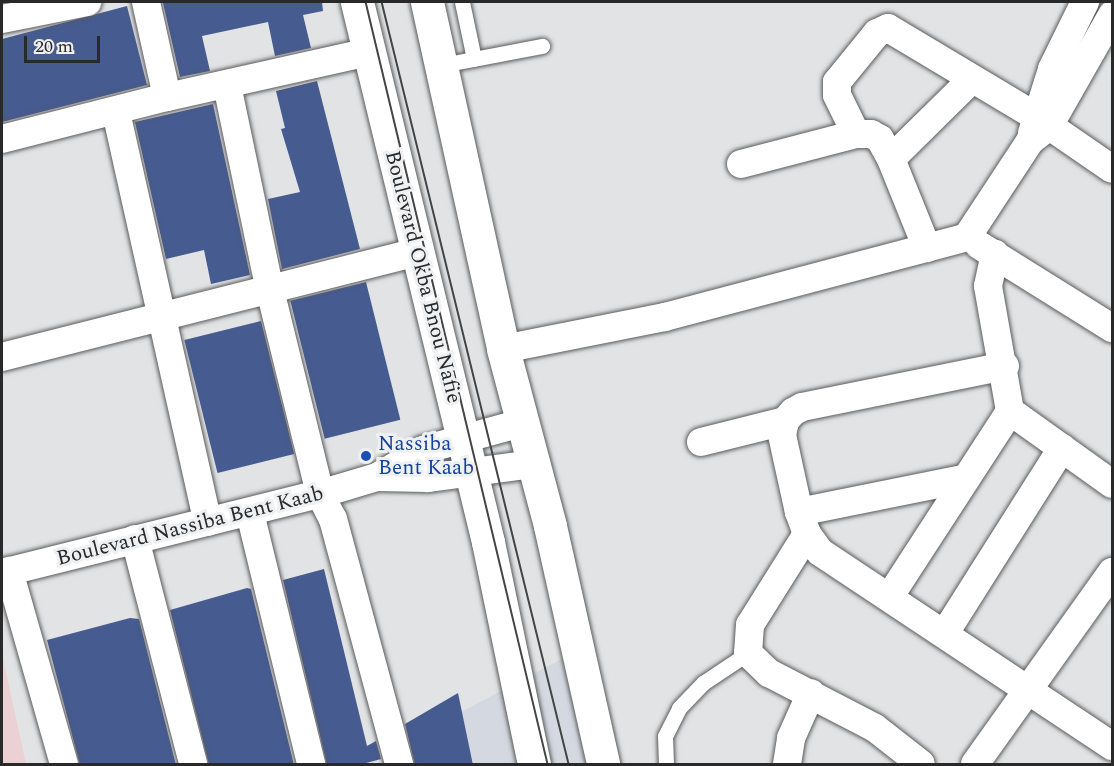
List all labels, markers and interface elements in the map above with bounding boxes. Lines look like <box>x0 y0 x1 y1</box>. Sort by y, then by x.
scale bar <box>27 24 104 62</box>
text: 20 m <box>35 33 73 60</box>
street label: Boulevard Okba Bnou Nafie <box>379 148 467 406</box>
place label: Nassiba Bent Kaab <box>378 431 474 481</box>
marker: Nassiba Bent Kaab <box>359 449 373 463</box>
street label: Boulevard Nassiba Bent Kaab <box>54 481 326 571</box>

